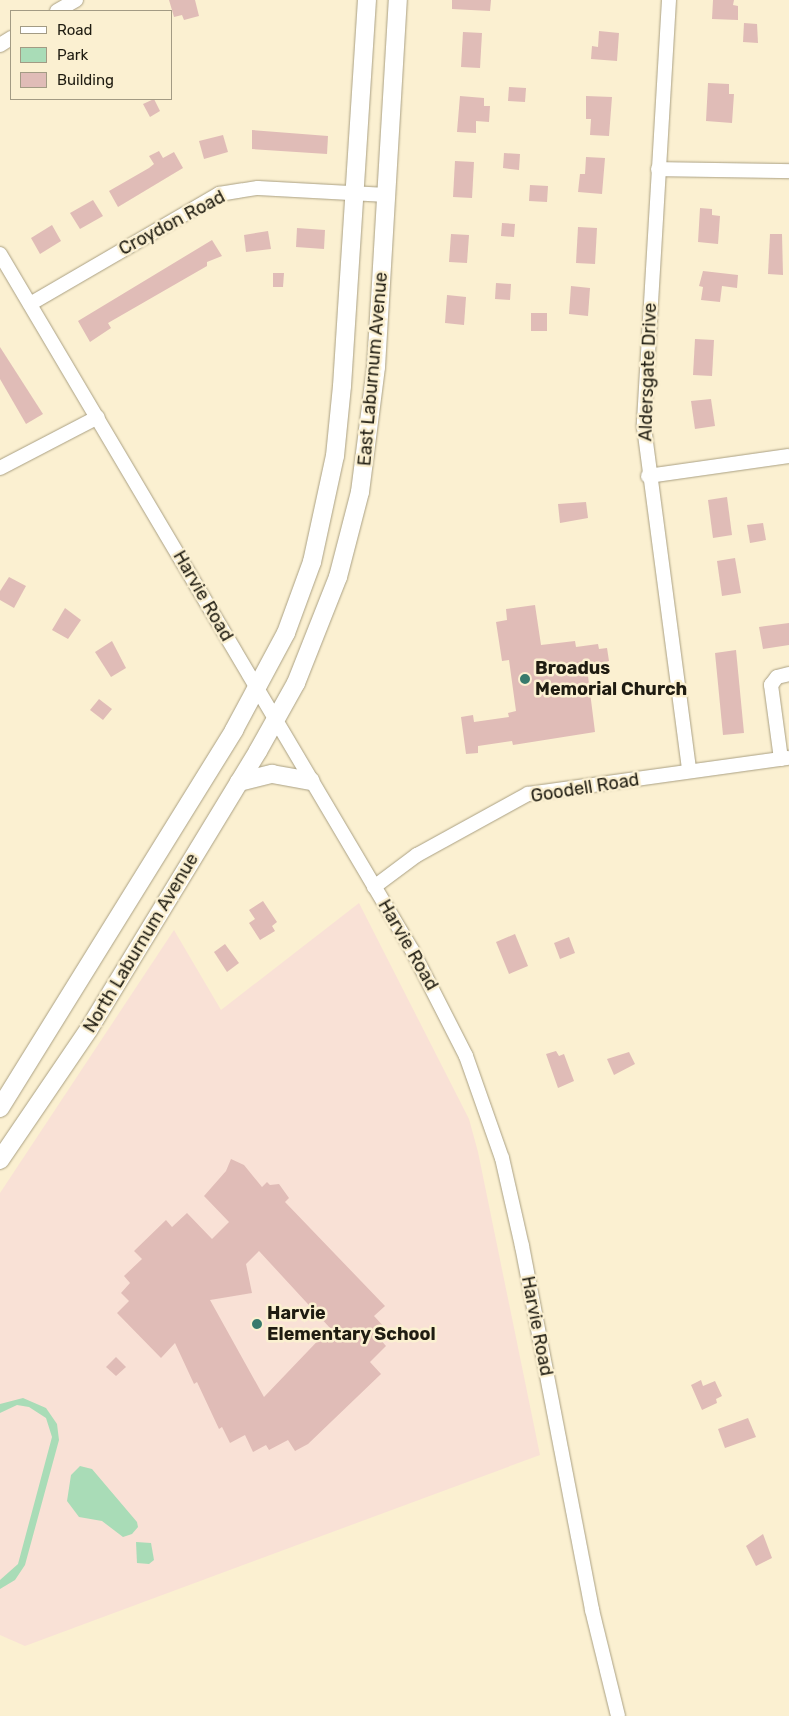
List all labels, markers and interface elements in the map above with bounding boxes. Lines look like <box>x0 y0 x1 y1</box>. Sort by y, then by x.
legend <box>10 10 172 100</box>
text: Road <box>57 21 93 39</box>
text: Park <box>57 46 88 64</box>
text: Building <box>57 71 114 89</box>
street label: Croydon Road <box>115 186 229 260</box>
street label: East Laburnum Avenue <box>354 271 392 467</box>
street label: Aldersgate Drive <box>635 302 661 442</box>
street label: Harvie Road <box>168 547 238 645</box>
place label: Broadus Memorial Church <box>535 658 687 701</box>
marker: Broadus Memorial Church <box>519 673 531 685</box>
street label: Goodell Road <box>529 769 641 807</box>
street label: North Laburnum Avenue <box>79 849 203 1037</box>
street label: Harvie Road <box>373 896 443 994</box>
street label: Harvie Road <box>517 1274 557 1378</box>
place label: Harvie Elementary School <box>267 1303 436 1346</box>
marker: Harvie Elementary School <box>251 1318 263 1330</box>

